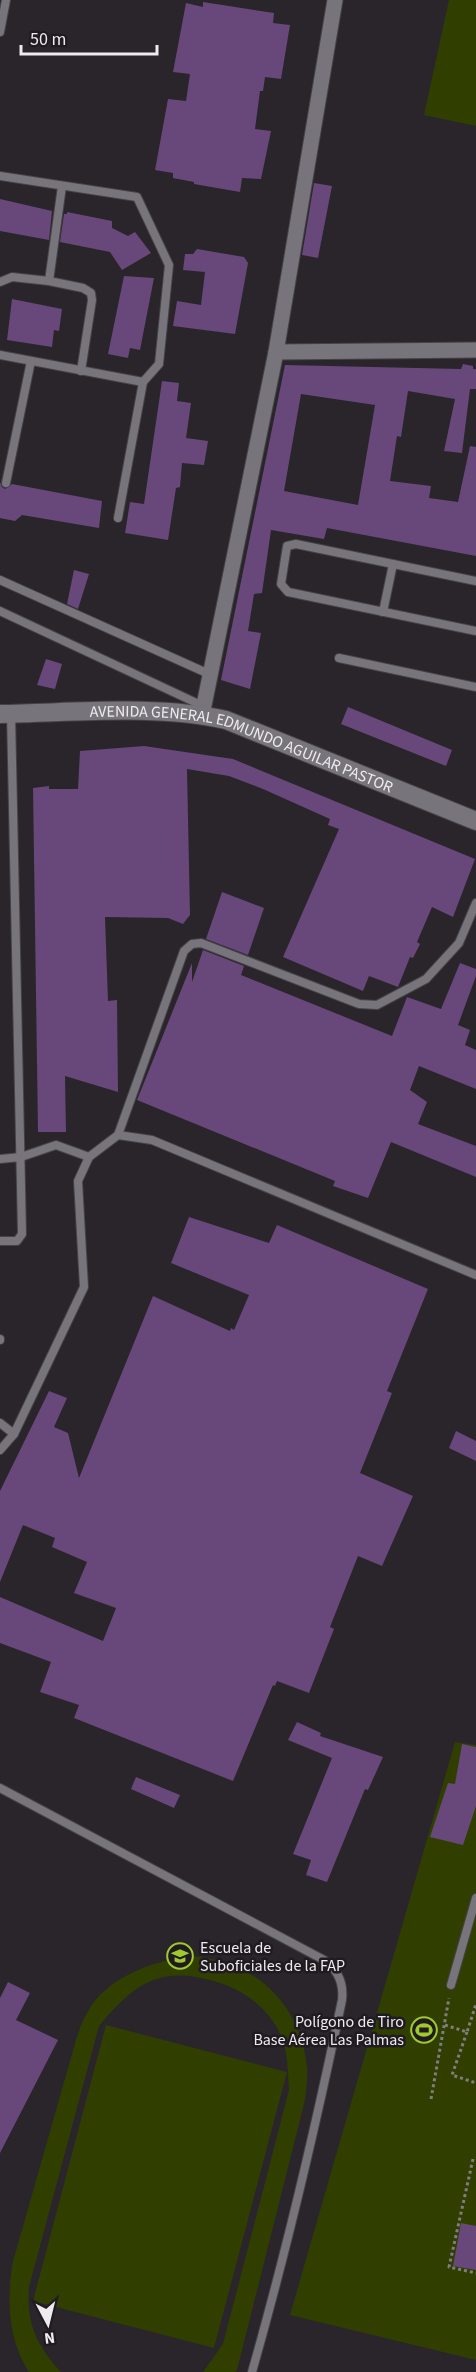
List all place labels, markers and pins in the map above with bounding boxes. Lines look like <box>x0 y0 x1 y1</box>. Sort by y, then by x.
place label: Escuela de Suboficiales de la FAP <box>200 1937 345 1977</box>
school or university icon: Escuela de Suboficiales de la FAP <box>165 1941 195 1971</box>
place label: Polígono de Tiro Base Aérea Las Palmas <box>253 2011 404 2051</box>
sports icon: Polígono de Tiro Base Aérea Las Palmas <box>409 2015 439 2045</box>

